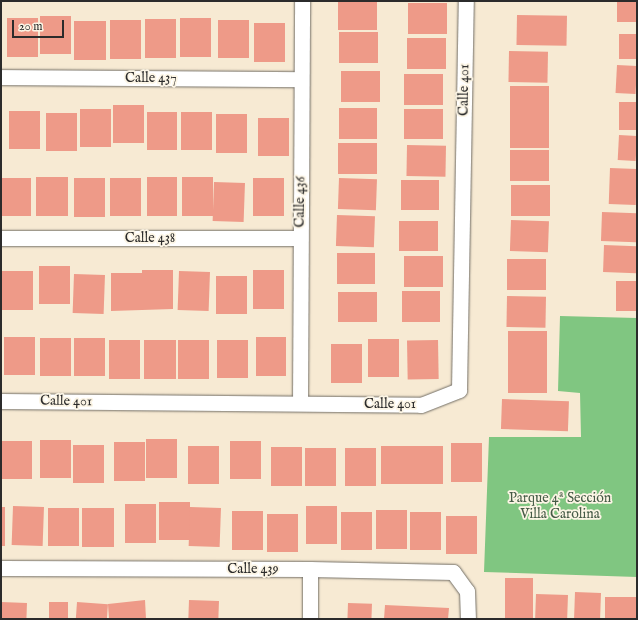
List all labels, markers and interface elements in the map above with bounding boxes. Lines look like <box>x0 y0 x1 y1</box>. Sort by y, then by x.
scale bar <box>14 12 66 38</box>
text: 20 m <box>19 19 42 34</box>
street label: Calle 401 <box>455 64 473 116</box>
street label: Calle 437 <box>125 70 177 86</box>
street label: Calle 436 <box>291 176 309 228</box>
street label: Calle 438 <box>125 230 175 246</box>
street label: Calle 401 <box>40 392 92 410</box>
street label: Calle 401 <box>364 396 416 412</box>
park label: Parque 4ª Sección Villa Carolina <box>509 490 611 522</box>
street label: Calle 439 <box>227 561 279 577</box>

